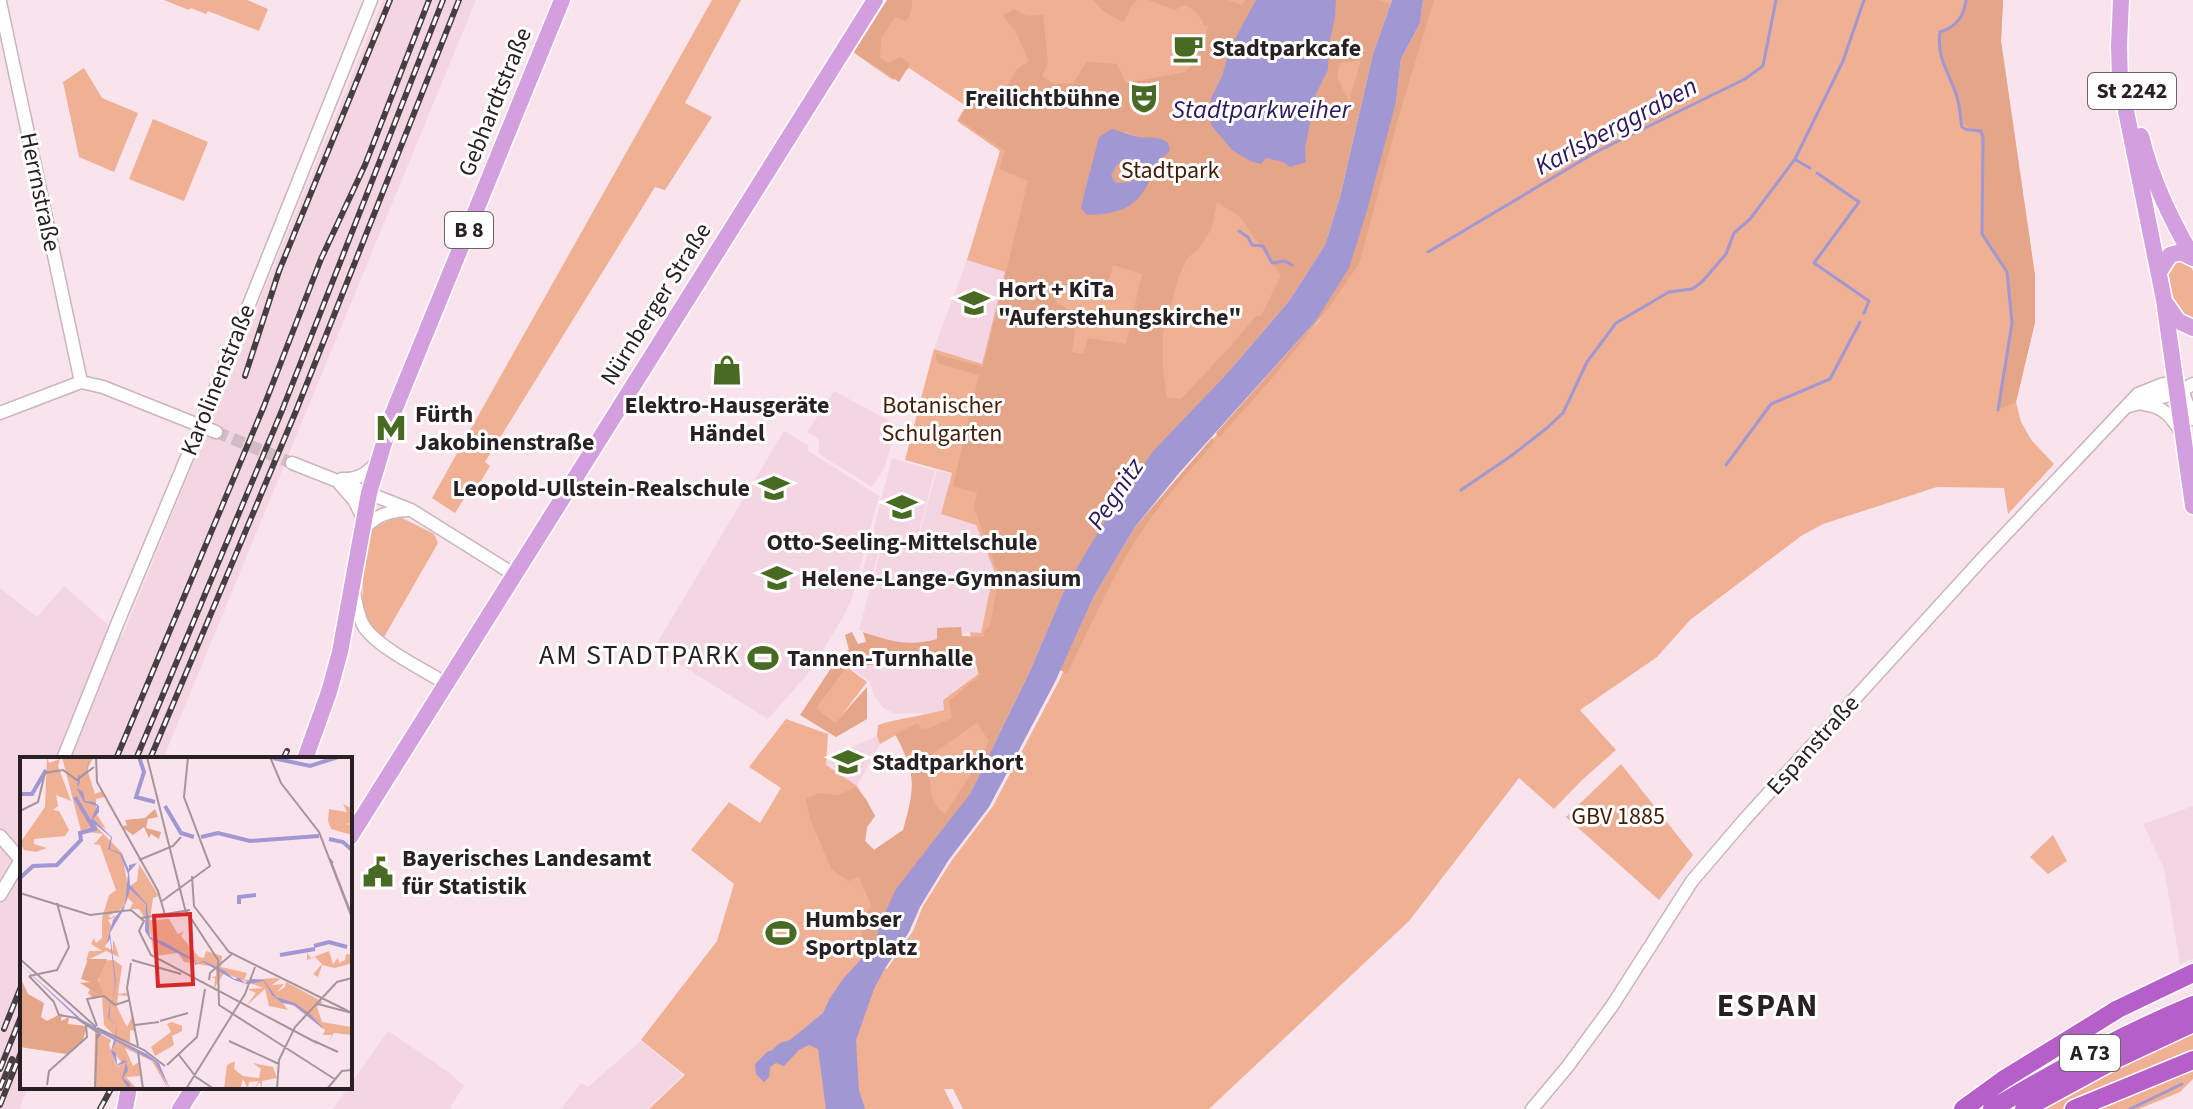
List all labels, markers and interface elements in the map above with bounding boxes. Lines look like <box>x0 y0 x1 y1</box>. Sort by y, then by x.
street label: Gebhardtstraße <box>449 22 541 182</box>
cafe icon: Stadtparkcafe <box>1171 31 1205 65</box>
place label: Stadtparkcafe <box>1212 31 1361 66</box>
water label: Karlsberggraben <box>1528 68 1704 184</box>
road number: St 2242 <box>2088 73 2176 109</box>
place label: Freilichtbühne <box>965 81 1120 116</box>
theatre icon: Freilichtbühne <box>1127 81 1161 115</box>
water label: Stadtparkweiher <box>1172 91 1351 128</box>
street label: Herrnstraße <box>10 129 70 255</box>
park label: Stadtpark <box>1121 153 1219 188</box>
road number: B 8 <box>445 212 493 248</box>
street label: Nürnberger Straße <box>592 216 720 392</box>
place label: Hort + KiTa "Auferstehungskirche" <box>998 272 1241 335</box>
school or university icon: Hort + KiTa "Auferstehungskirche" <box>957 286 991 320</box>
street label: Karolinenstraße <box>172 299 264 461</box>
shop icon: Elektro-Hausgeräte Händel <box>710 353 744 387</box>
place label: Elektro-Hausgeräte Händel <box>625 388 829 451</box>
park label: Botanischer Schulgarten <box>882 388 1003 451</box>
place label: Fürth Jakobinenstraße <box>415 397 594 460</box>
metro station icon: Fürth Jakobinenstraße <box>374 411 408 445</box>
water label: Pegnitz <box>1078 450 1153 537</box>
place label: Leopold-Ullstein-Realschule <box>453 471 750 506</box>
school or university icon: Leopold-Ullstein-Realschule <box>757 471 791 505</box>
school or university icon: Otto-Seeling-Mittelschule <box>885 490 919 524</box>
place label: Otto-Seeling-Mittelschule <box>767 525 1037 560</box>
school or university icon: Helene-Lange-Gymnasium <box>760 561 794 595</box>
place label: Helene-Lange-Gymnasium <box>801 561 1081 596</box>
district label: AM STADTPARK <box>539 635 741 675</box>
sports icon: Tannen-Turnhalle <box>746 641 780 675</box>
place label: Tannen-Turnhalle <box>787 641 973 676</box>
street label: Espanstraße <box>1758 687 1868 803</box>
school or university icon: Stadtparkhort <box>831 745 865 779</box>
place label: Stadtparkhort <box>872 745 1024 780</box>
inset map <box>20 757 352 1089</box>
park label: GBV 1885 <box>1571 799 1665 834</box>
place label: Bayerisches Landesamt für Statistik <box>402 841 652 904</box>
public building icon: Bayerisches Landesamt für Statistik <box>361 855 395 889</box>
place label: Humbser Sportplatz <box>805 902 917 965</box>
sports icon: Humbser Sportplatz <box>764 916 798 950</box>
district label: ESPAN <box>1717 983 1819 1029</box>
road number: A 73 <box>2060 1035 2120 1071</box>

